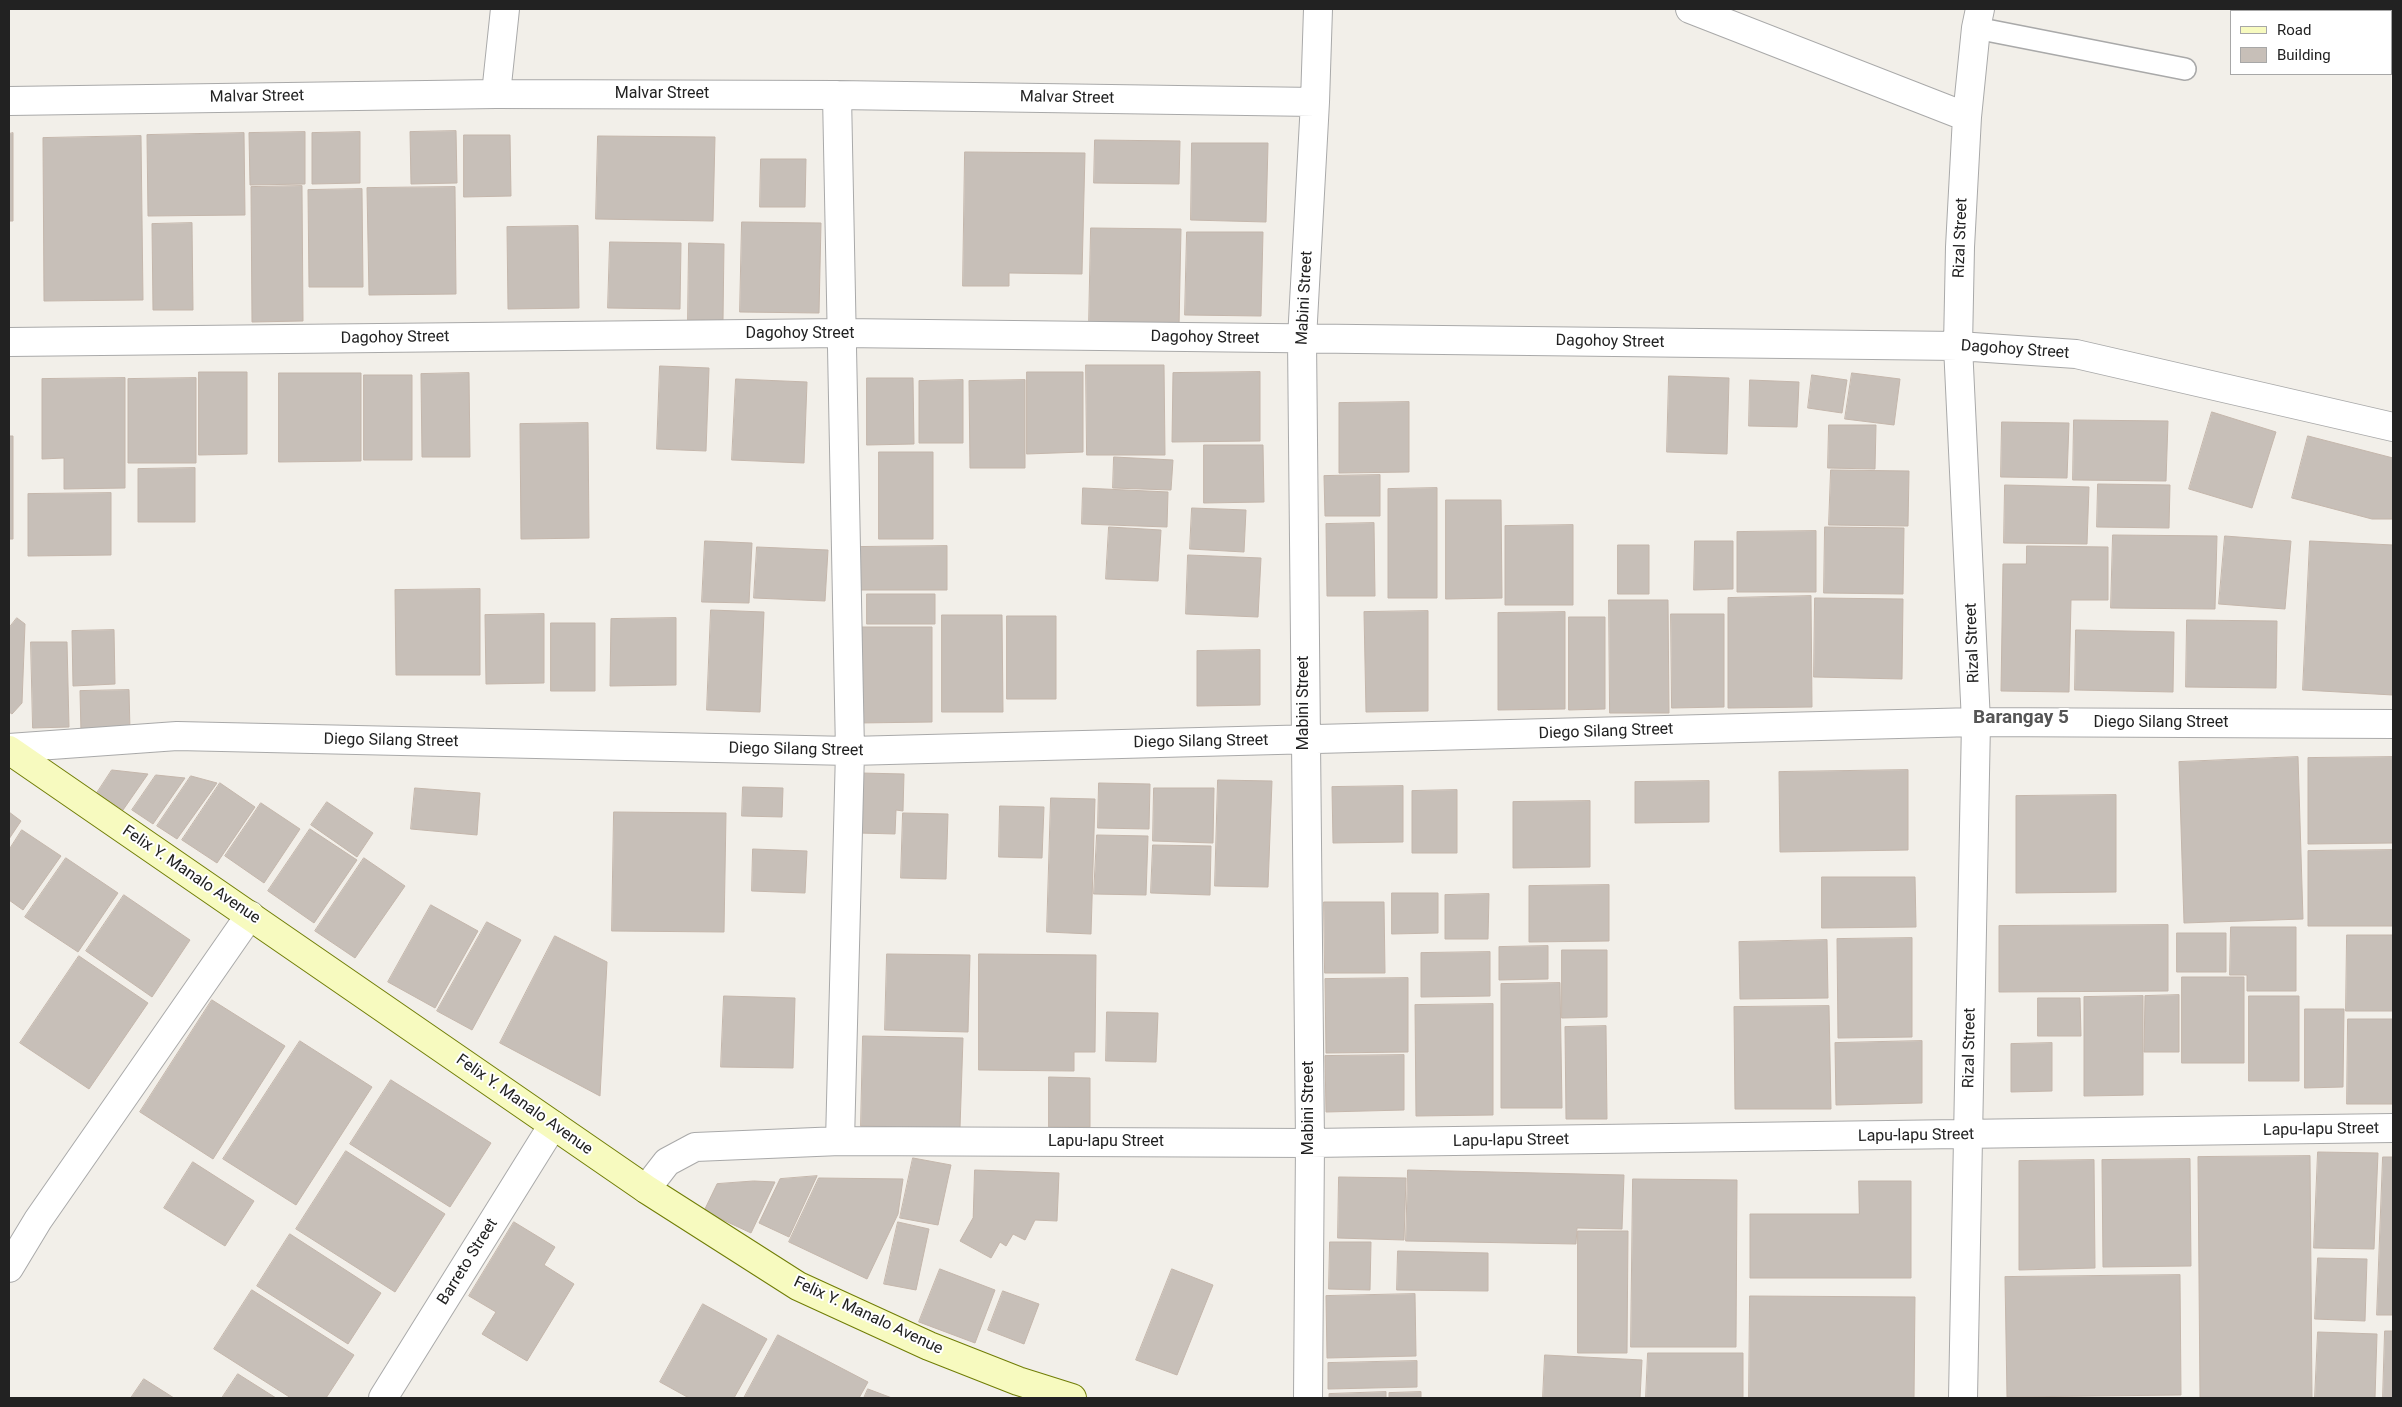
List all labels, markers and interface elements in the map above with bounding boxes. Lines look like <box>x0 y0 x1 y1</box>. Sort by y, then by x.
legend <box>2230 10 2392 75</box>
text: Road <box>2277 21 2311 39</box>
text: Building <box>2277 46 2331 64</box>
street label: Malvar Street <box>615 84 709 104</box>
street label: Malvar Street <box>210 87 304 107</box>
street label: Malvar Street <box>1020 88 1114 108</box>
street label: Rizal Street <box>1950 197 1972 279</box>
street label: Mabini Street <box>1293 250 1317 346</box>
street label: Dagohoy Street <box>746 324 854 344</box>
street label: Dagohoy Street <box>340 327 450 349</box>
street label: Dagohoy Street <box>1150 327 1260 349</box>
street label: Dagohoy Street <box>1555 331 1665 353</box>
street label: Dagohoy Street <box>1960 337 2070 363</box>
street label: Rizal Street <box>1962 602 1984 684</box>
street label: Mabini Street <box>1294 656 1314 750</box>
district label: Barangay 5 <box>1973 707 2069 729</box>
street label: Diego Silang Street <box>2094 713 2228 733</box>
street label: Diego Silang Street <box>1538 720 1674 744</box>
street label: Diego Silang Street <box>323 730 459 752</box>
street label: Diego Silang Street <box>1133 731 1269 753</box>
street label: Diego Silang Street <box>728 739 864 761</box>
street label: Felix Y. Manalo Avenue <box>118 822 264 928</box>
street label: Rizal Street <box>1960 1008 1980 1088</box>
street label: Felix Y. Manalo Avenue <box>452 1051 596 1159</box>
street label: Mabini Street <box>1299 1061 1319 1155</box>
street label: Lapu-lapu Street <box>2263 1119 2379 1141</box>
street label: Lapu-lapu Street <box>1858 1125 1974 1147</box>
street label: Lapu-lapu Street <box>1453 1130 1569 1152</box>
street label: Lapu-lapu Street <box>1048 1132 1164 1152</box>
street label: Barreto Street <box>434 1215 502 1309</box>
street label: Felix Y. Manalo Avenue <box>790 1273 946 1359</box>

